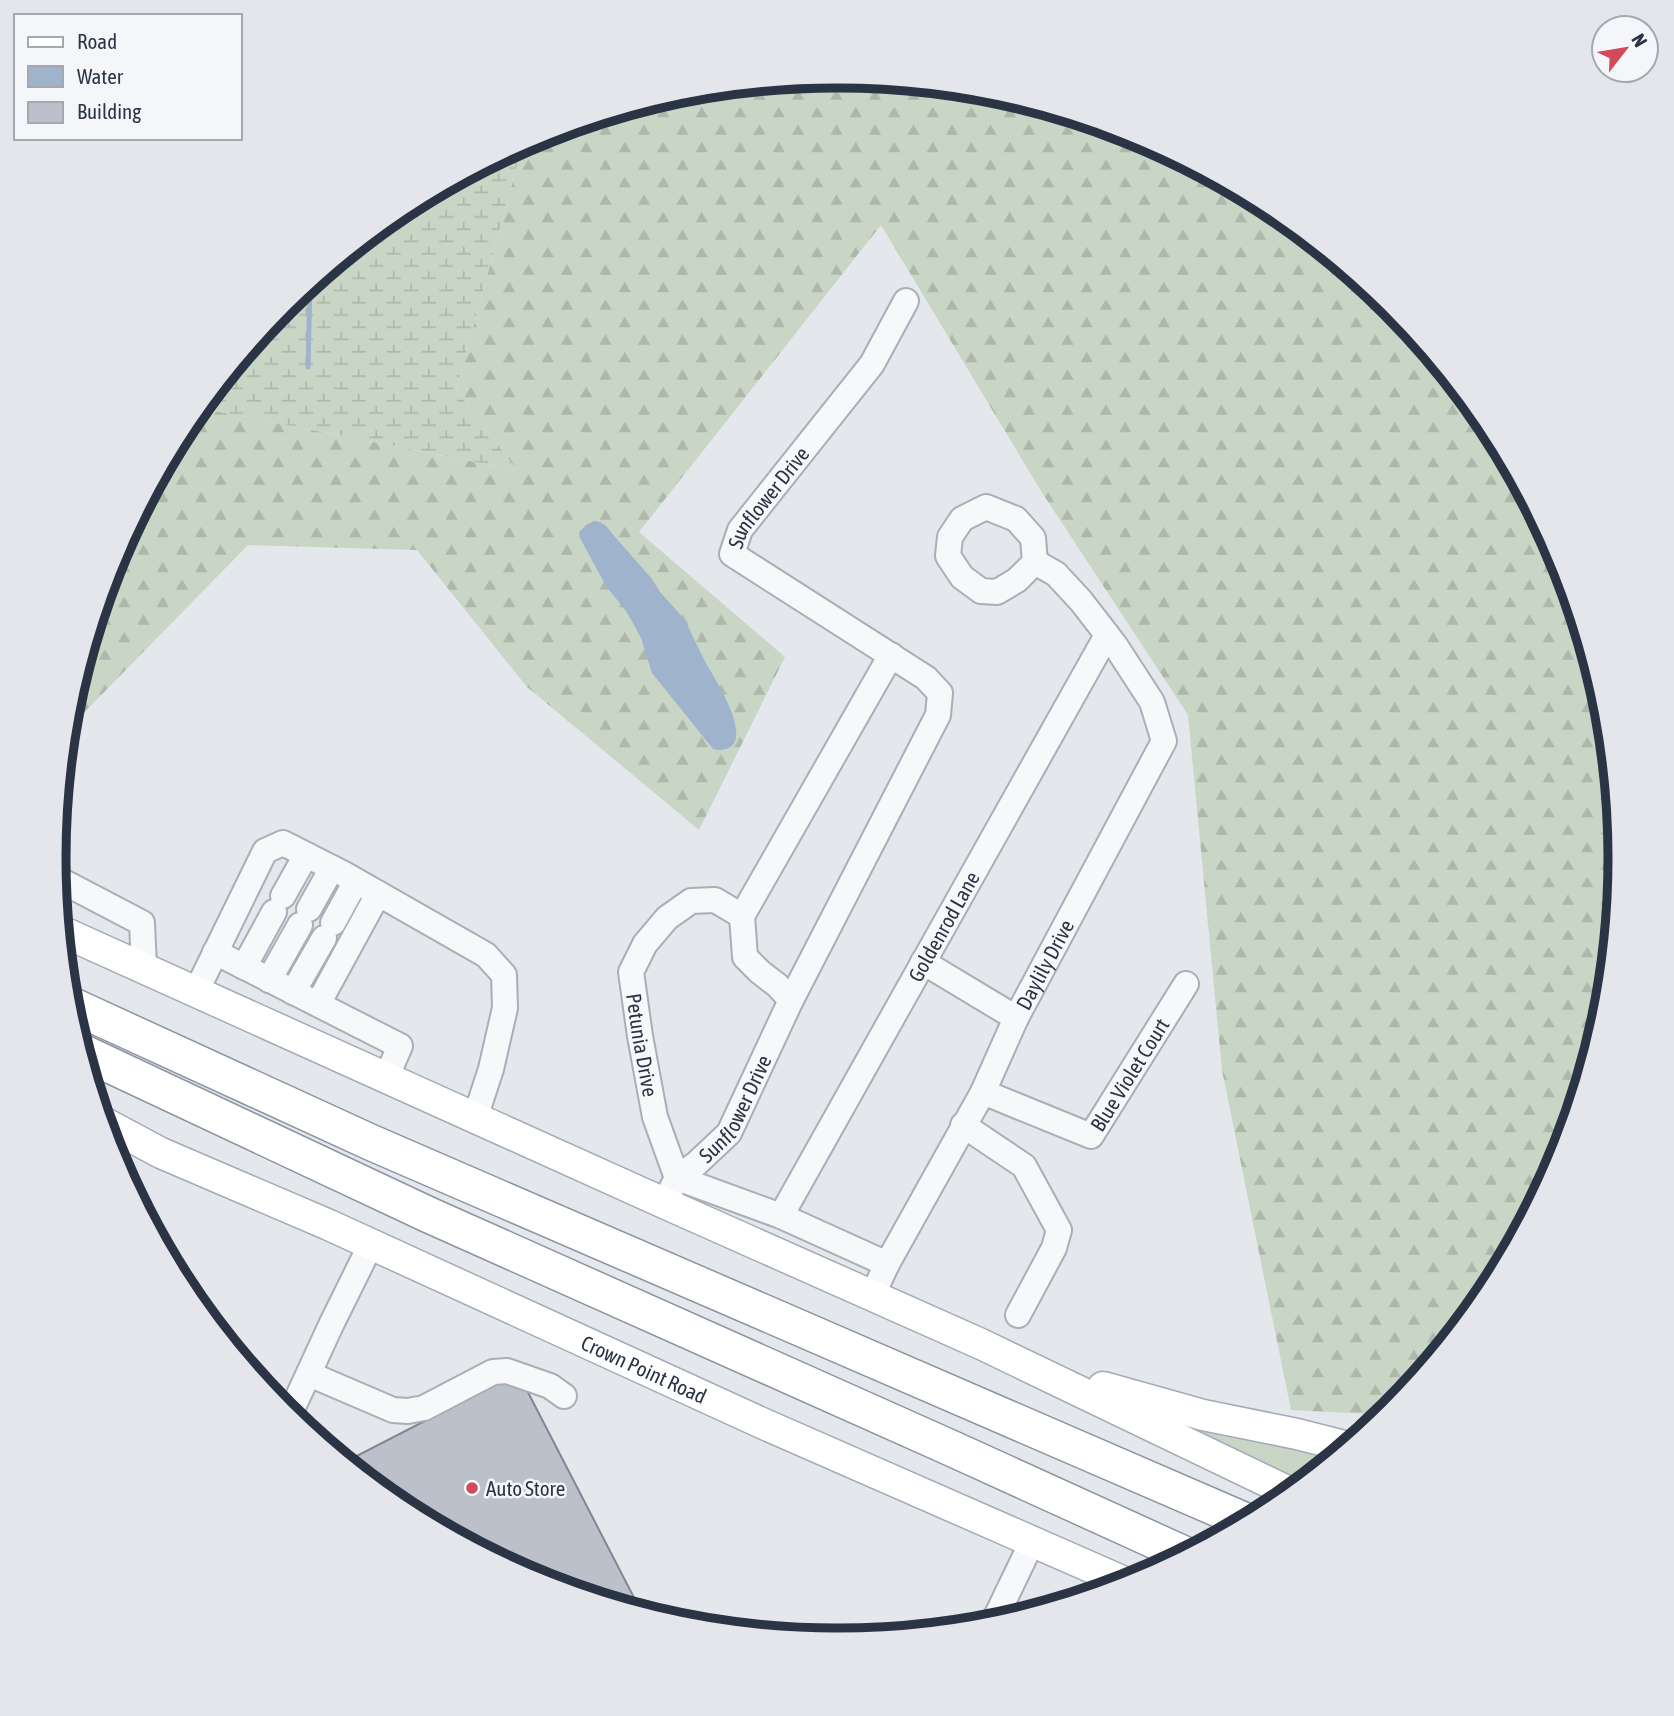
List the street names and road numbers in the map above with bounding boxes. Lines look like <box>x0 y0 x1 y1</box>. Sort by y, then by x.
street label: Sunflower Drive <box>723 442 814 551</box>
street label: Goldenrod Lane <box>903 867 984 986</box>
street label: Daylily Drive <box>1011 915 1078 1014</box>
street label: Petunia Drive <box>622 992 663 1099</box>
street label: Blue Violet Court <box>1085 1014 1174 1135</box>
street label: Sunflower Drive <box>694 1051 776 1167</box>
street label: Crown Point Road <box>578 1330 710 1408</box>

